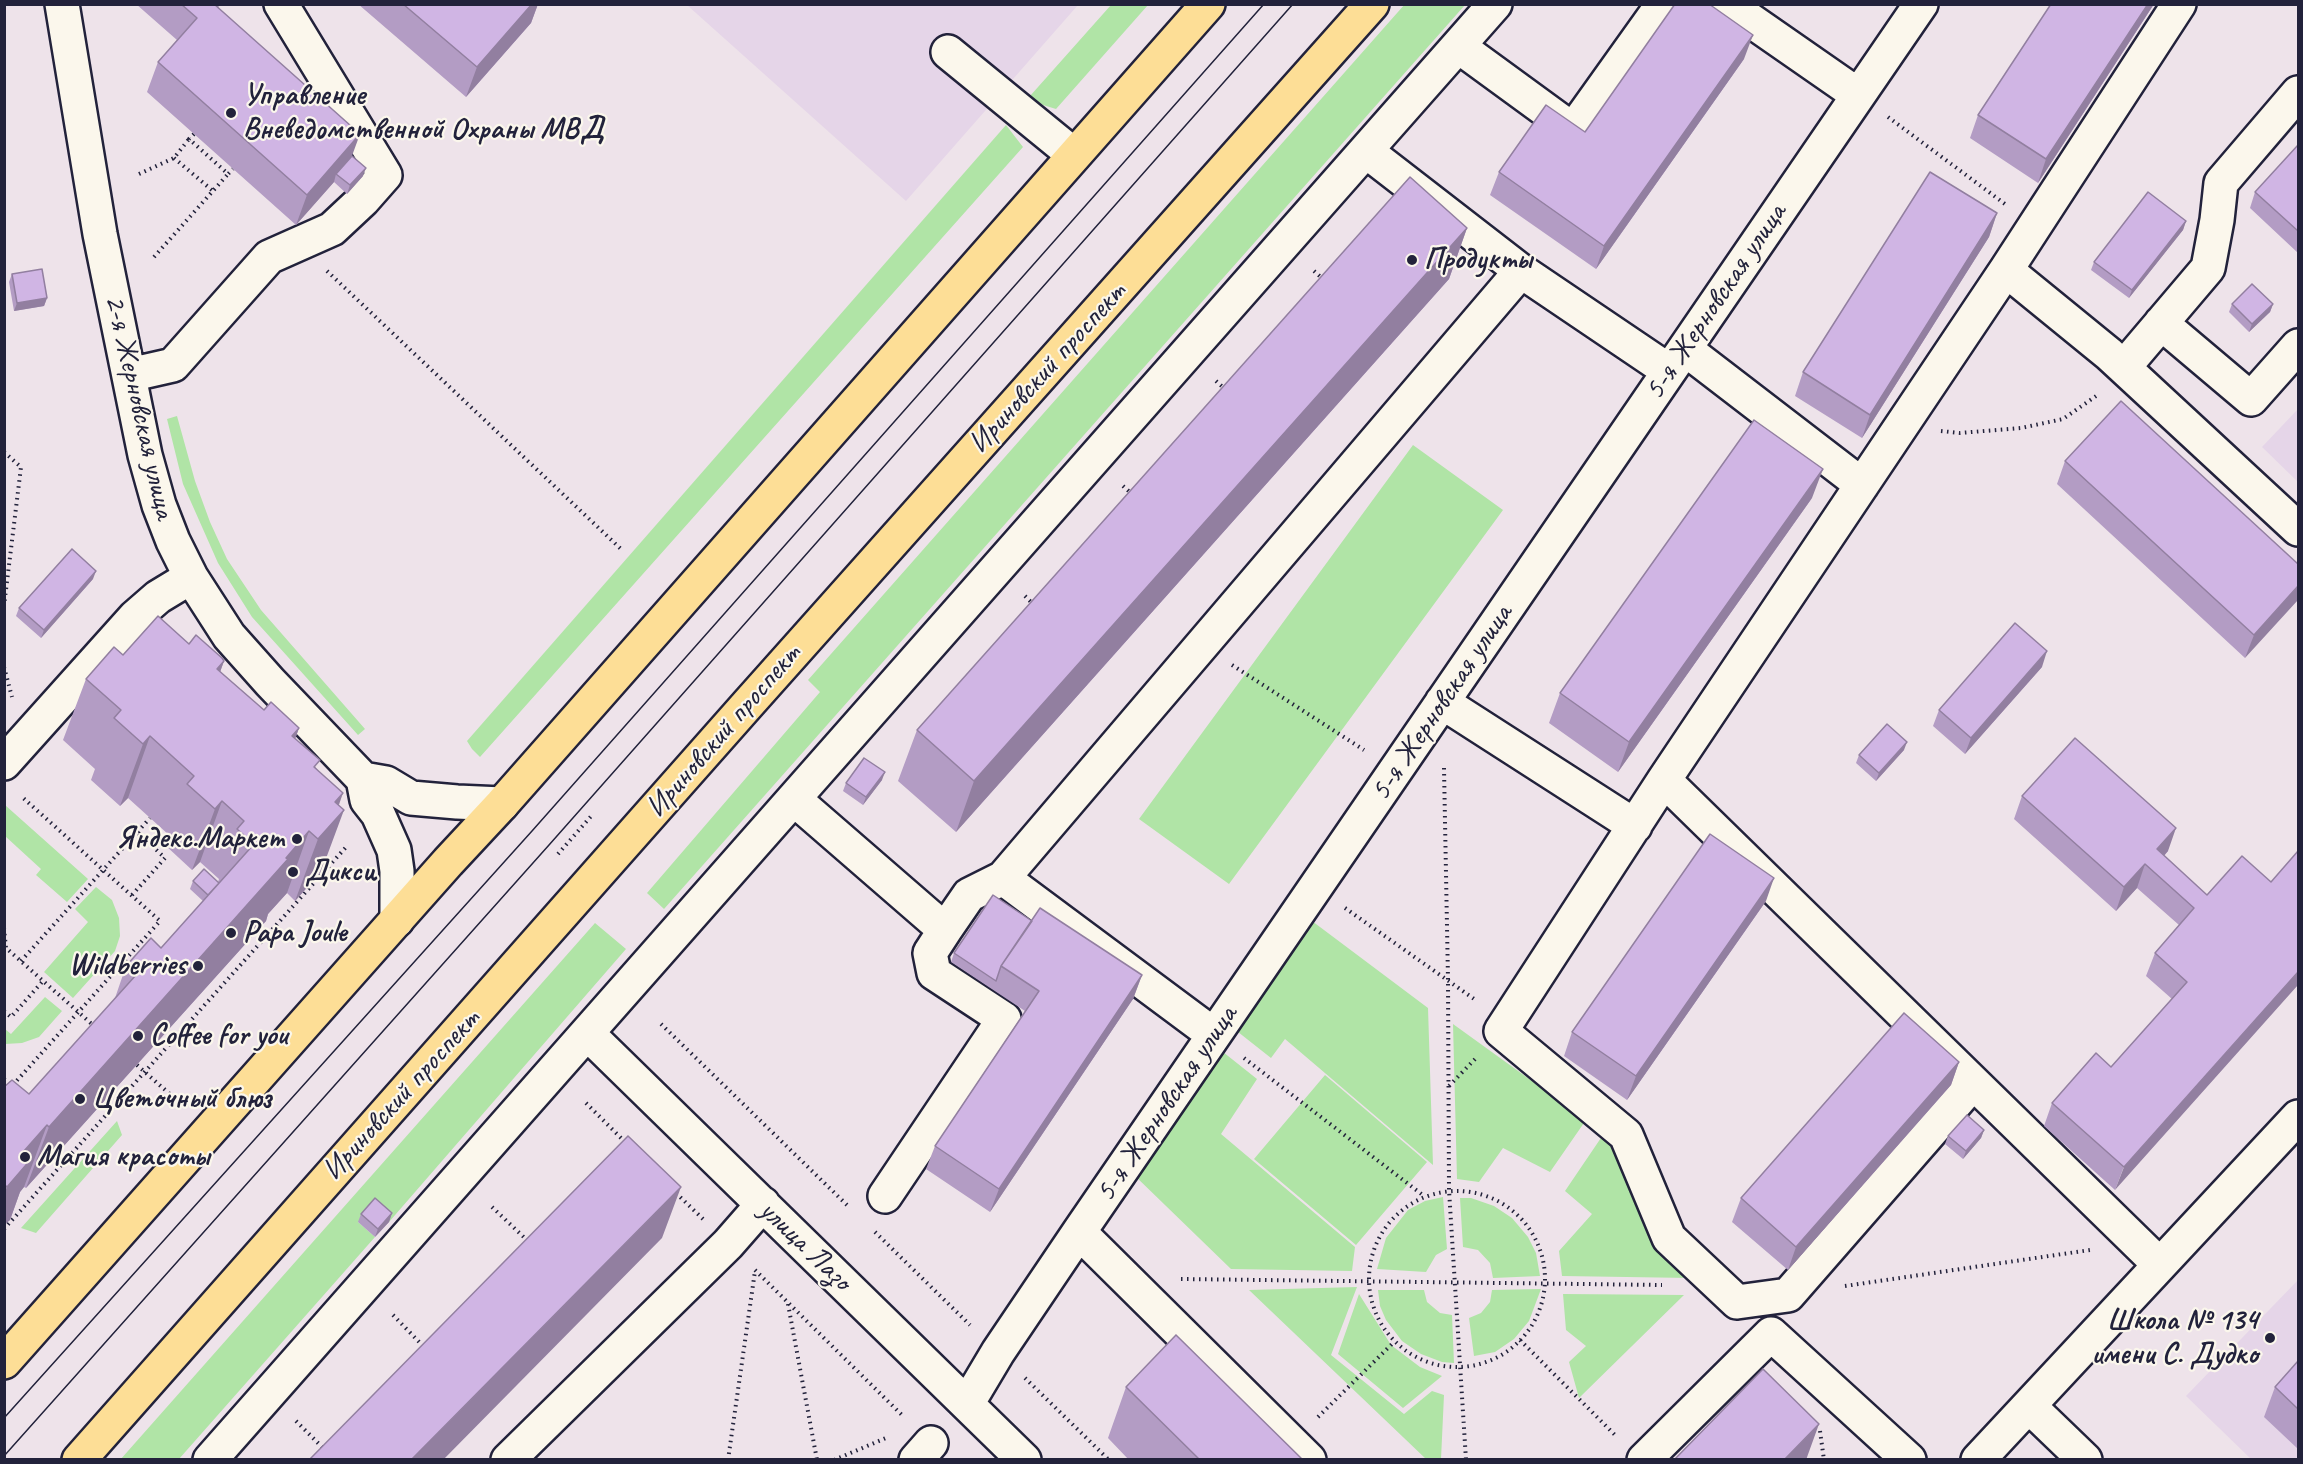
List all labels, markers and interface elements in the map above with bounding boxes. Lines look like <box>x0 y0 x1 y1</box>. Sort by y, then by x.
place label: Управление Вневедомственной Охраны МВД <box>243 78 604 148</box>
marker: Управление Вневедомственной Охраны МВД <box>224 106 238 120</box>
street label: 5-я Жерновская улица <box>1637 197 1795 407</box>
place label: Продукты <box>1424 242 1532 278</box>
marker: Продукты <box>1405 253 1419 267</box>
street label: Ириновский проспект <box>961 275 1135 461</box>
street label: 2-я Жерновская улица <box>96 292 182 522</box>
street label: 5-я Жерновская улица <box>1363 598 1521 808</box>
street label: Ириновский проспект <box>639 637 809 825</box>
place label: Яндекс.Маркет <box>116 821 285 857</box>
marker: Яндекс.Маркет <box>290 832 304 846</box>
place label: Дикси <box>305 854 376 890</box>
marker: Дикси <box>286 865 300 879</box>
place label: Papa Joule <box>243 915 347 951</box>
marker: Papa Joule <box>224 926 238 940</box>
place label: Wildberries <box>69 948 186 984</box>
marker: Wildberries <box>191 959 205 973</box>
street label: 5-я Жерновская улица <box>1088 999 1246 1209</box>
street label: Ириновский проспект <box>315 1002 489 1188</box>
place label: Coffee for you <box>150 1018 288 1054</box>
marker: Coffee for you <box>131 1029 145 1043</box>
place label: Цветочный блюз <box>92 1081 271 1117</box>
marker: Цветочный блюз <box>73 1092 87 1106</box>
place label: Магия красоты <box>37 1139 210 1175</box>
marker: Магия красоты <box>18 1150 32 1164</box>
street label: улица Лазо <box>751 1193 859 1299</box>
place label: Школа № 134 имени С. Дудко <box>2091 1303 2258 1374</box>
marker: Школа № 134 имени С. Дудко <box>2263 1331 2277 1345</box>

